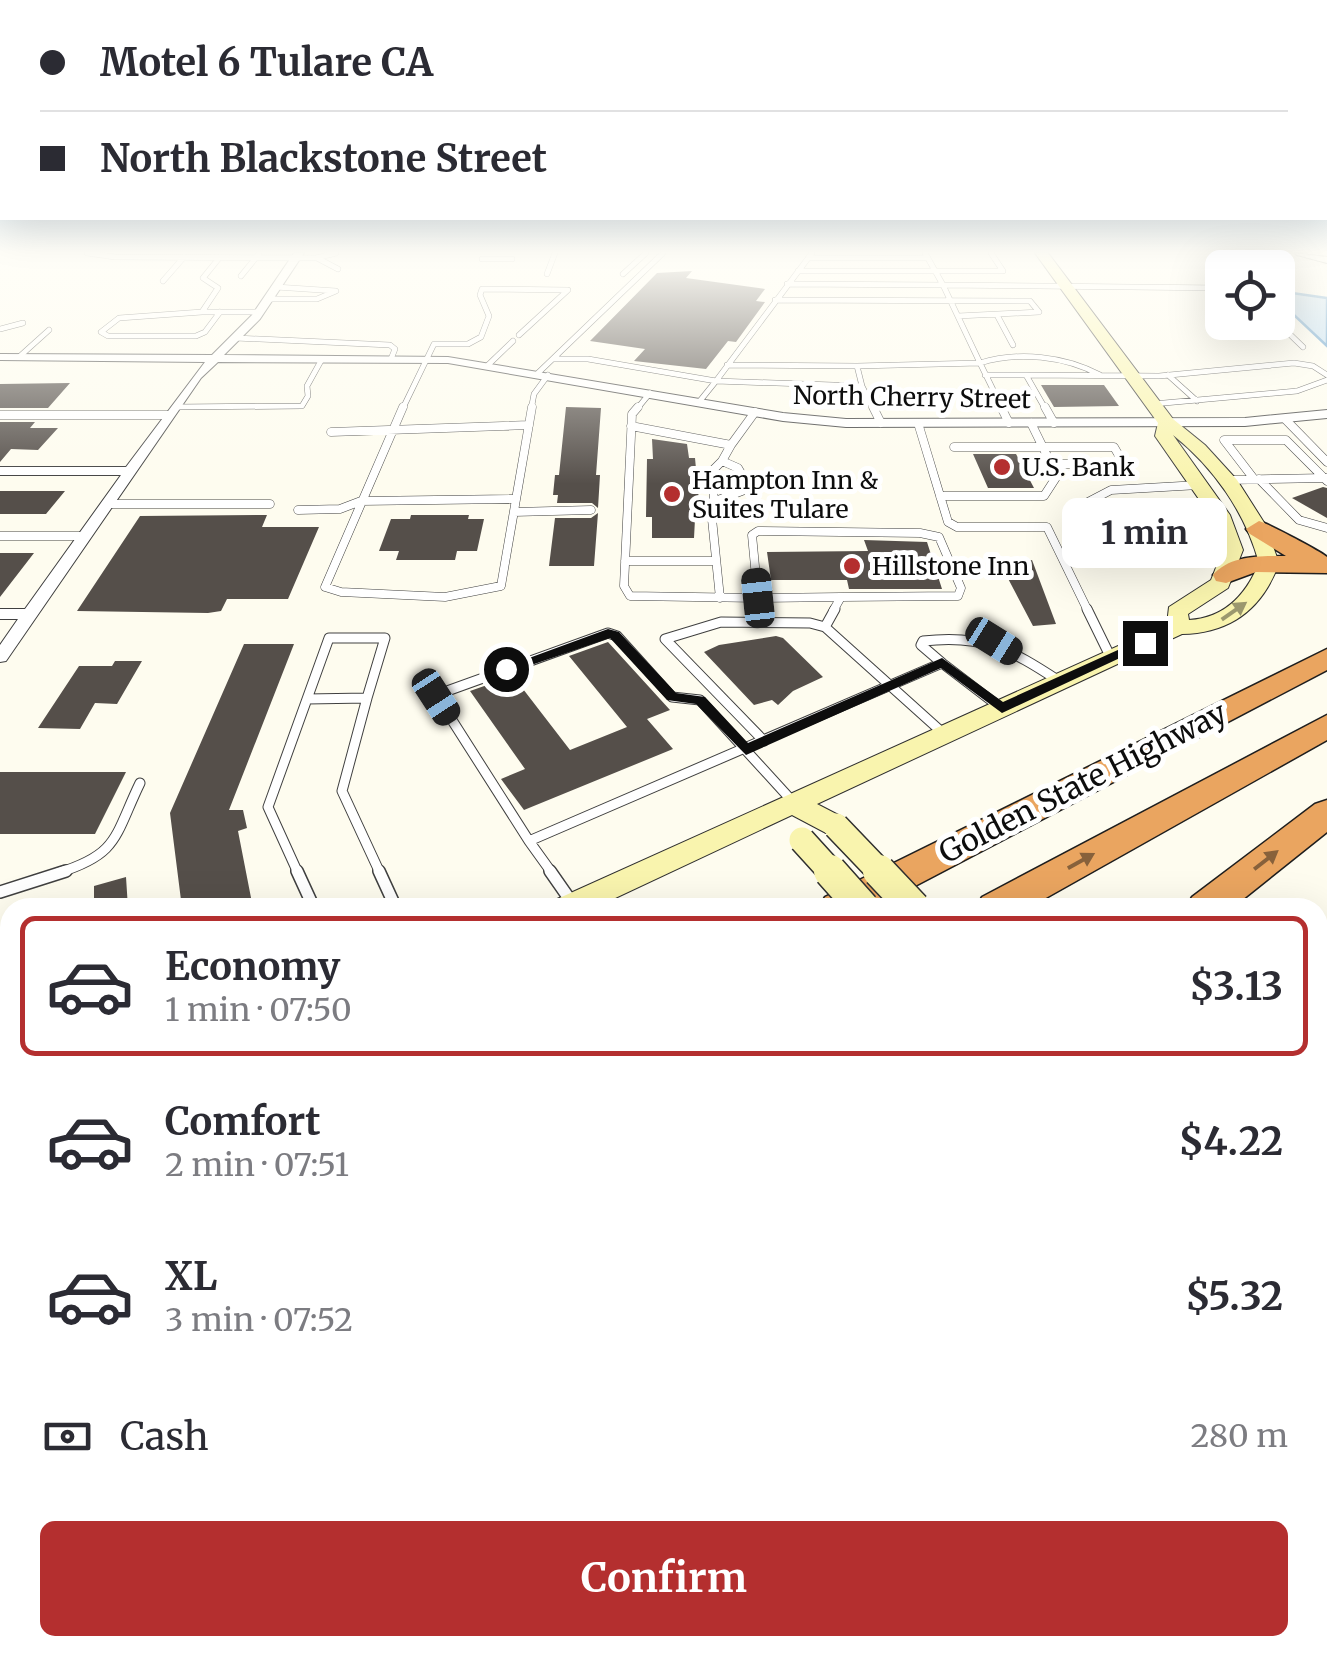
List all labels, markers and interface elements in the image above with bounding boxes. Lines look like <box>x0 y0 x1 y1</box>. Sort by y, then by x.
text: Motel 6 Tulare CA <box>100 39 433 86</box>
text: North Blackstone Street <box>100 135 547 182</box>
map controls <box>1205 250 1295 340</box>
button: locate <box>1205 250 1295 340</box>
street label: North Cherry Street <box>793 379 1031 415</box>
place label: U.S. Bank <box>1022 451 1135 483</box>
marker: U.S. Bank <box>991 456 1013 478</box>
place label: Hampton Inn & Suites Tulare <box>692 464 878 525</box>
marker: Hampton Inn & Suites Tulare <box>661 483 683 505</box>
callout: 1 min <box>1062 498 1228 568</box>
text: 1 min <box>1101 513 1188 553</box>
place label: Hillstone Inn <box>872 550 1029 582</box>
marker: Hillstone Inn <box>841 555 863 577</box>
car <box>740 567 776 629</box>
one-way arrow <box>1221 602 1248 621</box>
car <box>961 612 1027 670</box>
route end <box>1123 621 1168 666</box>
route start <box>484 647 529 692</box>
car <box>407 664 465 730</box>
street label: Golden State Highway <box>932 693 1233 871</box>
one-way arrow <box>1253 851 1279 871</box>
one-way arrow <box>1067 852 1095 870</box>
icon: car <box>45 941 135 1031</box>
text: Economy <box>165 943 340 990</box>
text: $3.13 <box>1189 963 1283 1010</box>
text: 1 min · 07:50 <box>165 990 352 1030</box>
icon: car <box>45 1096 135 1186</box>
text: Comfort <box>165 1098 321 1145</box>
text: $4.22 <box>1179 1118 1283 1165</box>
text: 2 min · 07:51 <box>165 1145 349 1185</box>
icon: car <box>45 1251 135 1341</box>
text: XL <box>165 1253 217 1300</box>
text: $5.32 <box>1185 1273 1283 1320</box>
text: 3 min · 07:52 <box>165 1300 353 1340</box>
icon: cash <box>40 1409 95 1464</box>
text: Cash <box>120 1413 209 1460</box>
text: 280 m <box>1190 1416 1288 1456</box>
button: Confirm <box>40 1521 1288 1636</box>

